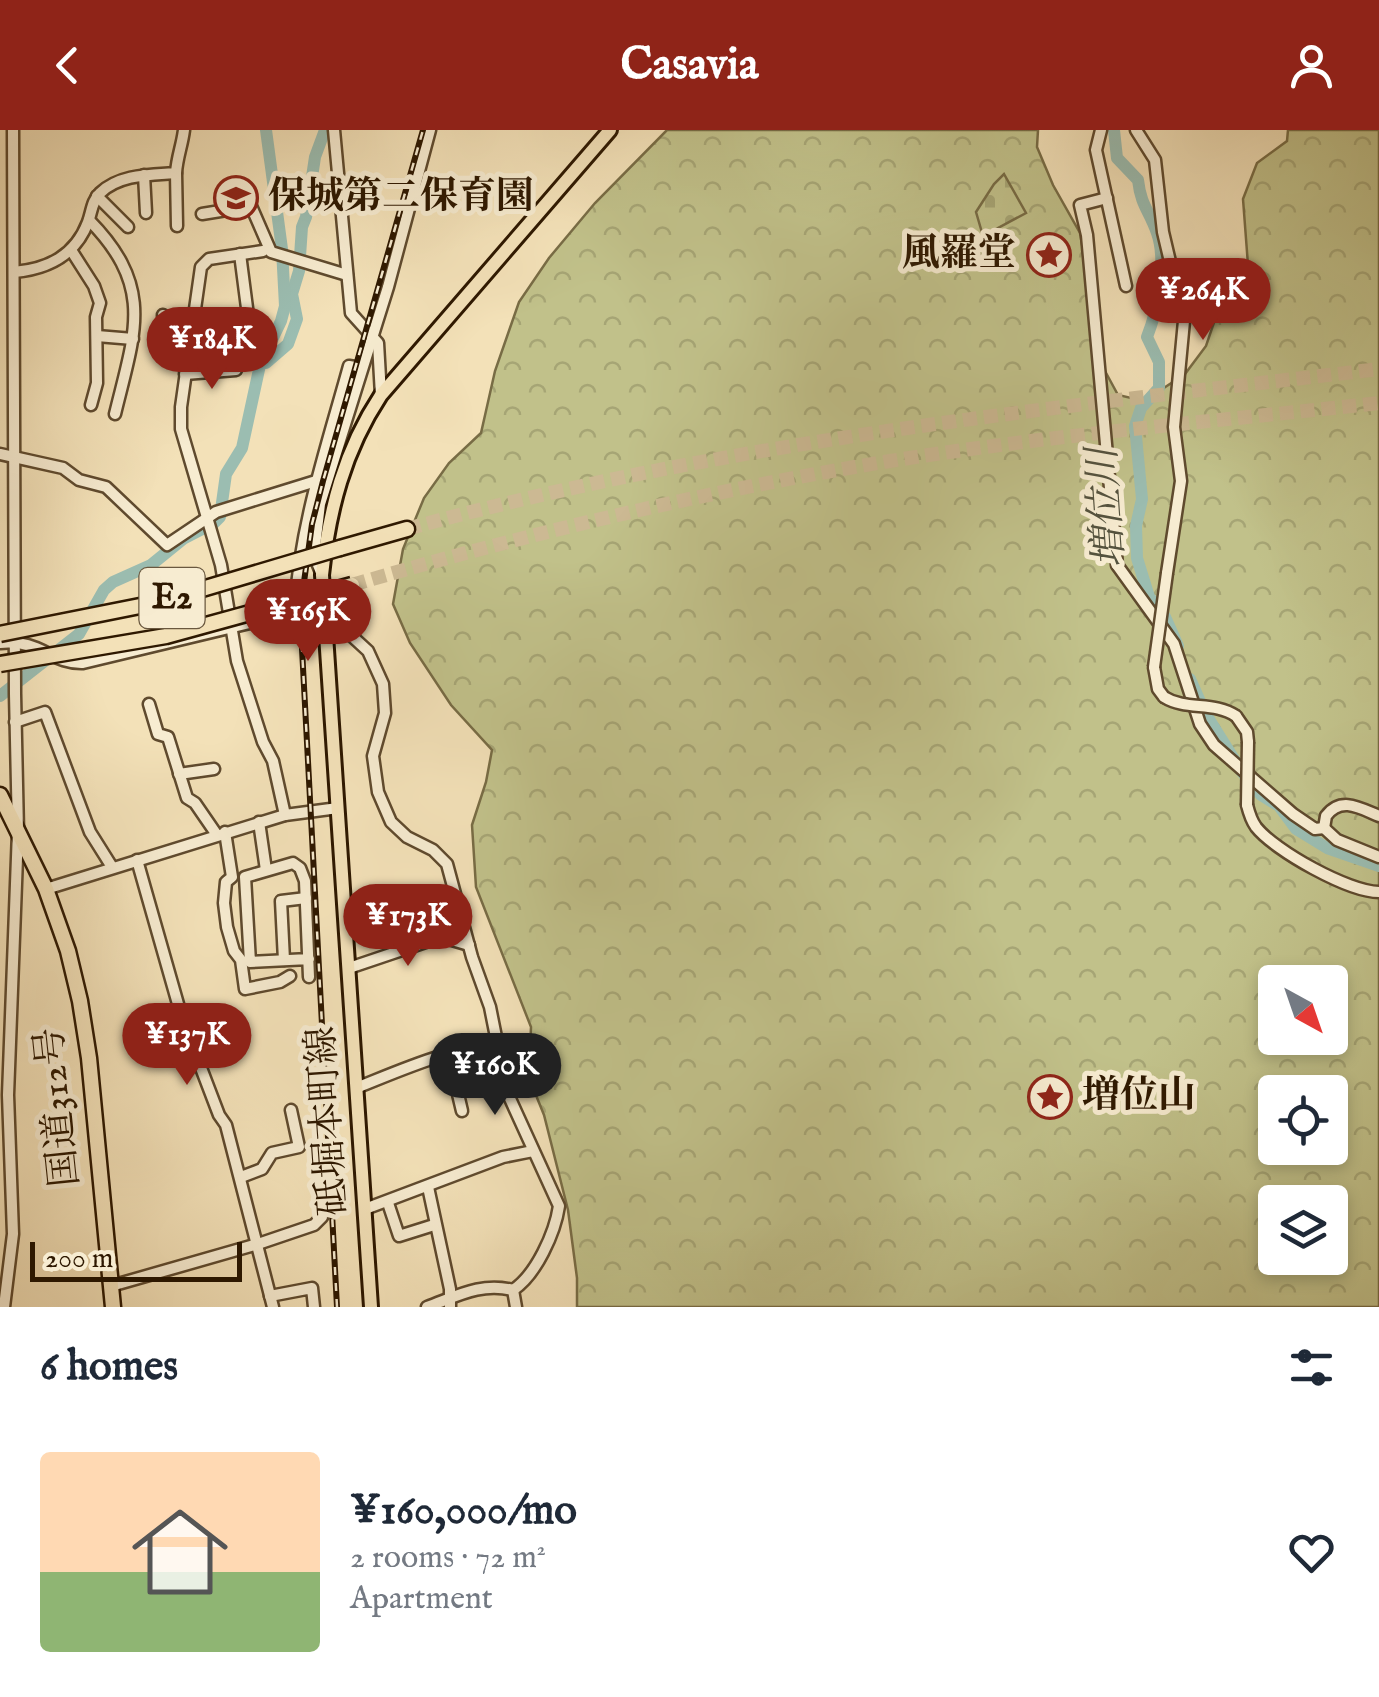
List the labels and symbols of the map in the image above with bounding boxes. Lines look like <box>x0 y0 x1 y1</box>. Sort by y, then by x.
place label: 保城第二保育園 <box>268 174 534 222</box>
school or university icon: 保城第二保育園 <box>213 175 259 221</box>
place label: 風羅堂 <box>902 231 1016 279</box>
place icon: 風羅堂 <box>1026 232 1072 278</box>
pin: ¥264K <box>1133 258 1273 343</box>
pin: ¥184K <box>142 307 282 392</box>
water label: 増位川 <box>1078 442 1138 570</box>
road number: E2 <box>140 568 204 628</box>
pin: ¥165K <box>238 579 378 664</box>
pin: ¥173K <box>338 884 478 969</box>
north arrow <box>1258 965 1348 1055</box>
pin: ¥137K <box>117 1003 257 1088</box>
street label: 国道312号 <box>27 1025 91 1189</box>
street label: 砥堀本町線 <box>298 1025 360 1217</box>
pin: ¥160K <box>425 1033 565 1118</box>
place label: 増位山 <box>1082 1073 1196 1121</box>
place icon: 増位山 <box>1027 1074 1073 1120</box>
scale bar <box>30 1237 242 1282</box>

